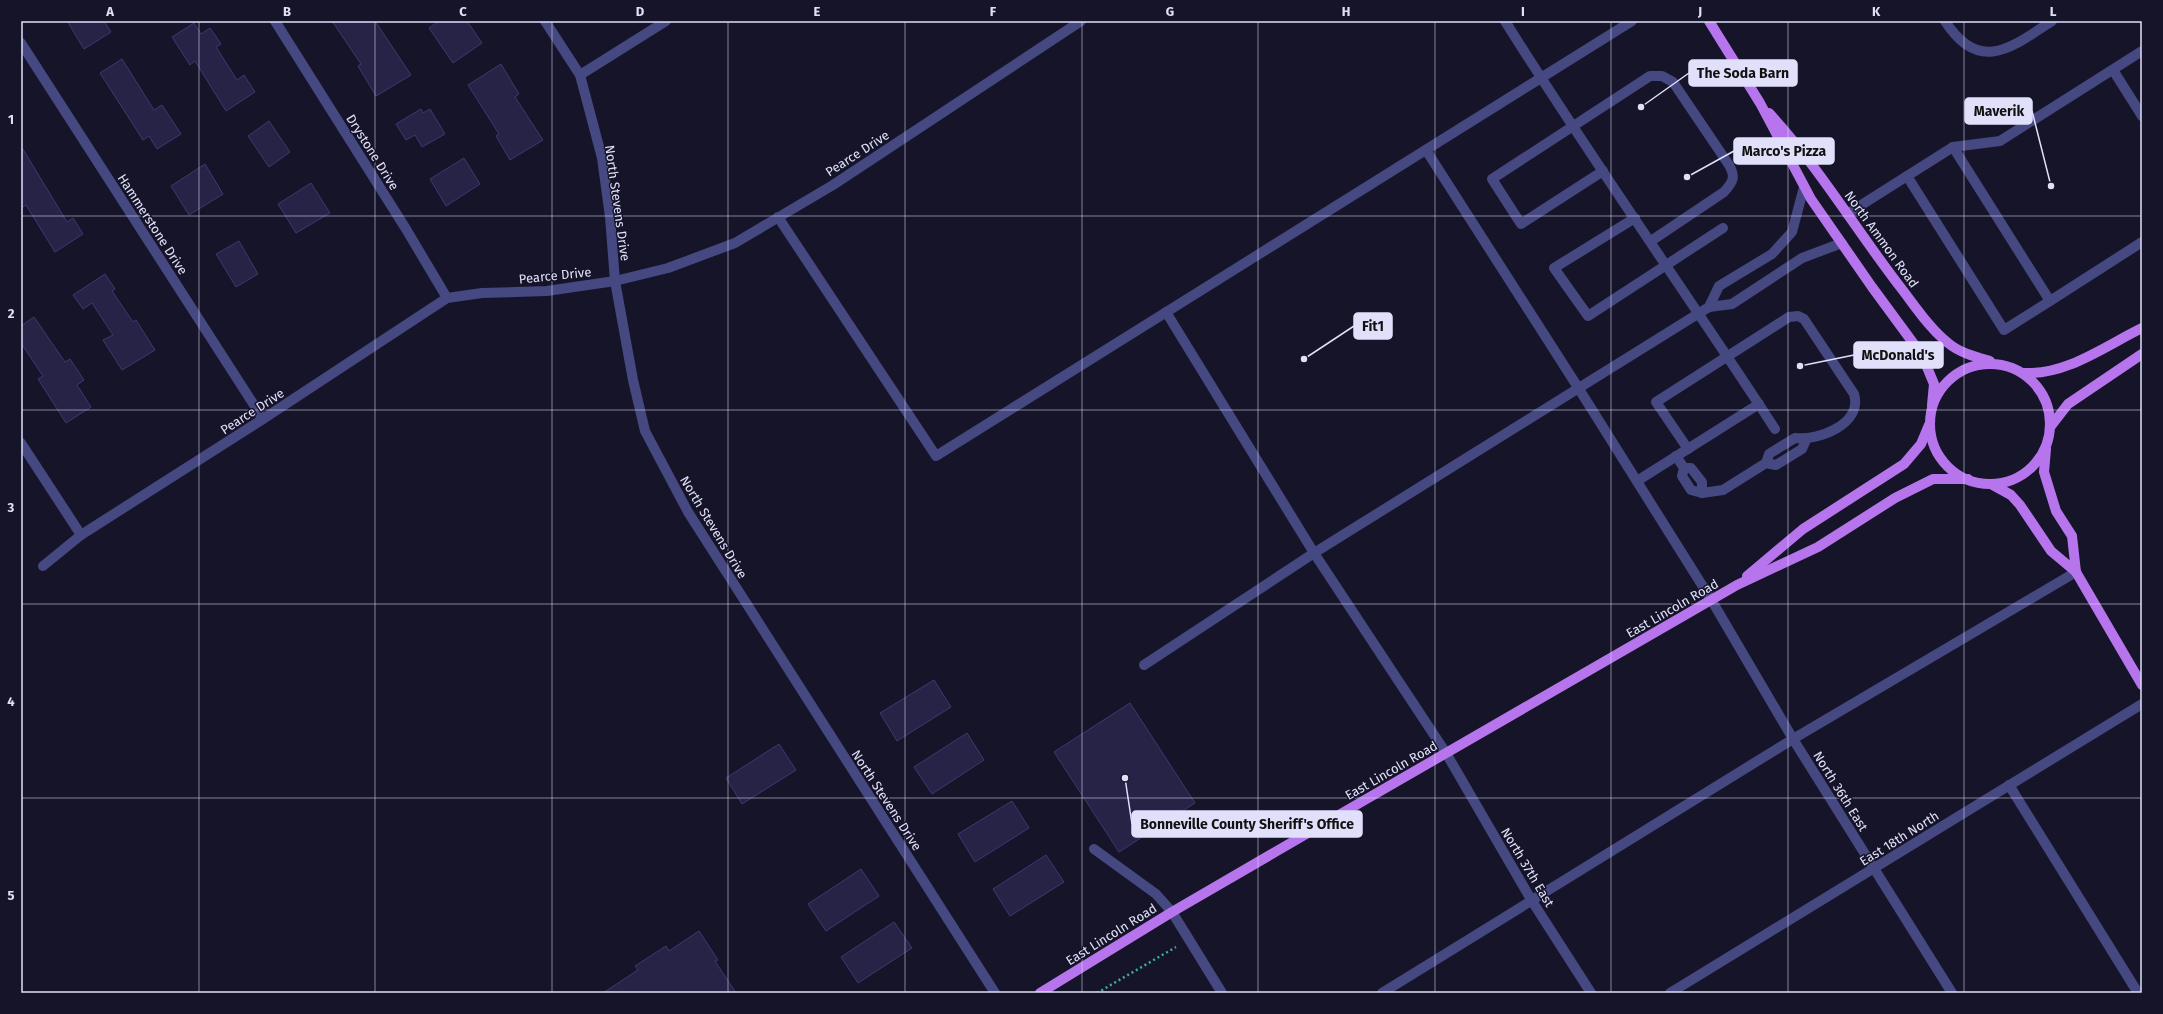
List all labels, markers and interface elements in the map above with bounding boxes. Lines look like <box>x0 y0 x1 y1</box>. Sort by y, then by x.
text: A <box>105 4 114 19</box>
text: B <box>283 4 291 19</box>
text: C <box>459 4 467 19</box>
text: D <box>636 4 645 19</box>
text: E <box>814 4 821 19</box>
text: F <box>990 4 997 19</box>
text: G <box>1166 4 1174 19</box>
text: H <box>1342 4 1350 19</box>
text: I <box>1521 4 1525 19</box>
text: J <box>1697 4 1702 19</box>
text: K <box>1872 4 1881 19</box>
text: L <box>2050 4 2057 19</box>
callout: The Soda Barn <box>1689 60 1797 86</box>
text: The Soda Barn <box>1697 65 1789 82</box>
callout: Maverik <box>1965 98 2032 124</box>
text: Maverik <box>1974 103 2025 120</box>
text: 1 <box>8 112 14 127</box>
street label: Drystone Drive <box>343 112 402 193</box>
street label: Pearce Drive <box>823 127 892 180</box>
callout: Marco's Pizza <box>1734 138 1834 164</box>
text: Marco's Pizza <box>1742 143 1826 160</box>
street label: North Stevens Drive <box>602 144 633 262</box>
street label: Hammerstone Drive <box>114 171 191 277</box>
street label: North Ammon Road <box>1842 188 1922 290</box>
street label: Pearce Drive <box>518 264 592 287</box>
text: 2 <box>8 306 15 321</box>
callout: Fit1 <box>1354 313 1392 339</box>
text: Fit1 <box>1362 318 1384 335</box>
callout: McDonald's <box>1854 342 1943 368</box>
text: McDonald's <box>1861 347 1935 364</box>
street label: Pearce Drive <box>218 385 287 438</box>
street label: North Stevens Drive <box>677 473 750 581</box>
text: 3 <box>7 500 15 515</box>
street label: East Lincoln Road <box>1623 576 1721 641</box>
text: 4 <box>7 694 15 709</box>
street label: East Lincoln Road <box>1342 738 1440 803</box>
street label: North Stevens Drive <box>848 747 925 853</box>
street label: North 36th East <box>1810 749 1871 834</box>
street label: East 18th North <box>1857 808 1942 869</box>
callout: Bonneville County Sheriff's Office <box>1132 811 1362 837</box>
text: Bonneville County Sheriff's Office <box>1140 816 1354 833</box>
street label: North 37th East <box>1498 825 1557 910</box>
text: 5 <box>8 888 15 903</box>
street label: East Lincoln Road <box>1063 900 1159 968</box>

